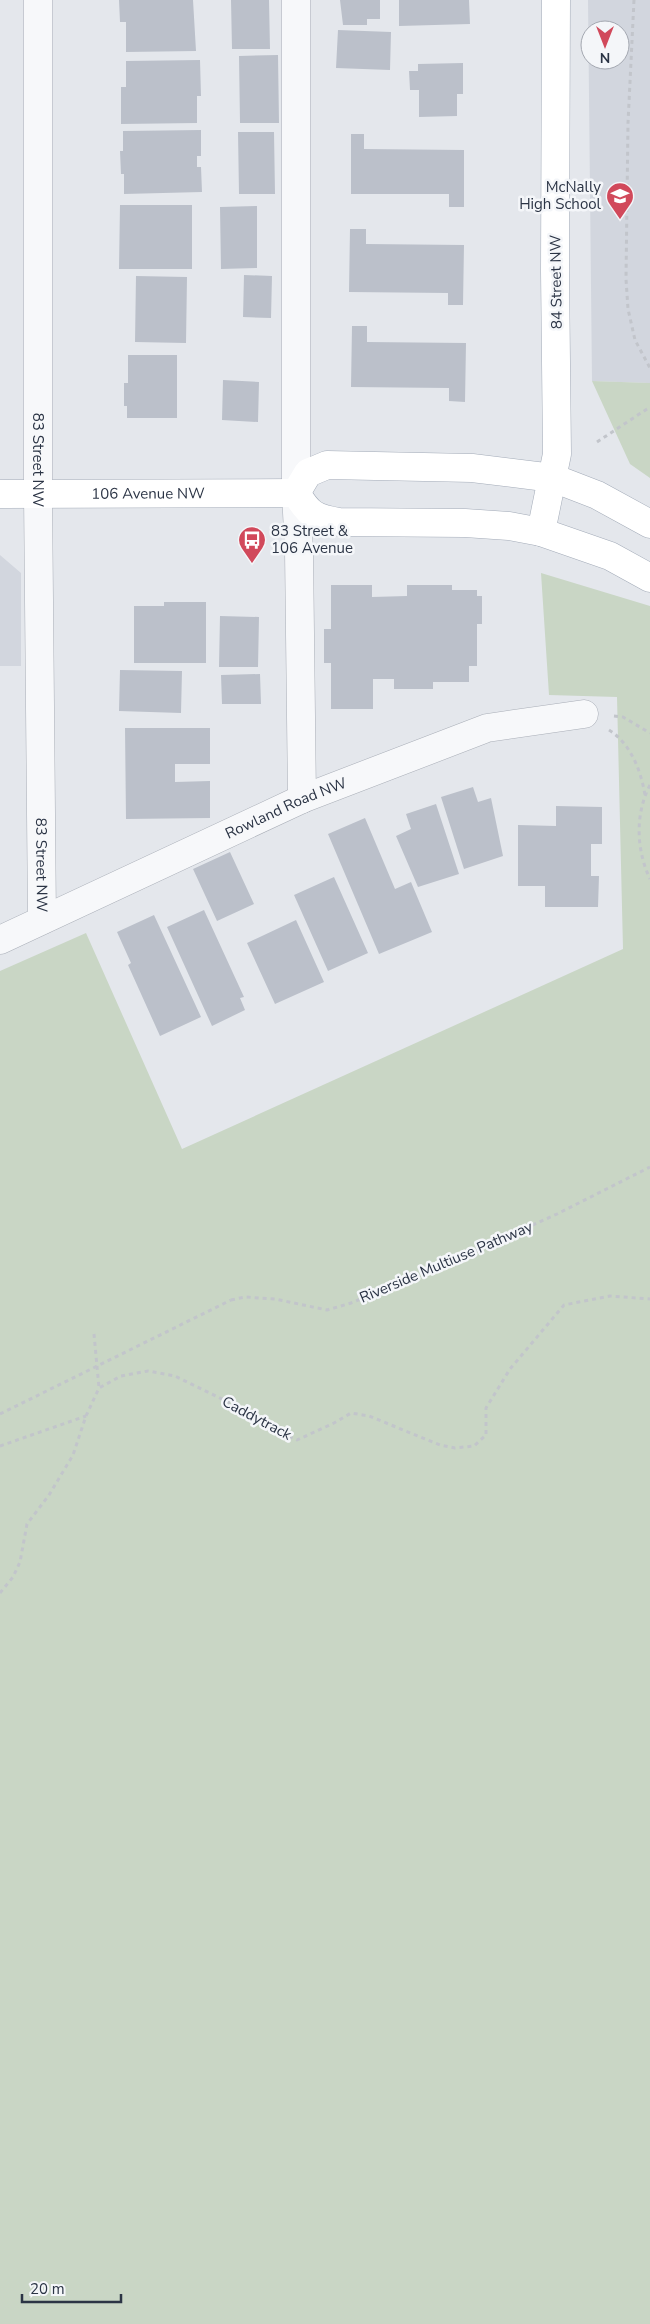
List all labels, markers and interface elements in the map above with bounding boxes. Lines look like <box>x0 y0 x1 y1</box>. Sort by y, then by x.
north arrow <box>580 20 630 70</box>
text: N <box>600 48 610 67</box>
place label: McNally High School <box>519 177 602 214</box>
school or university icon: McNally High School <box>605 181 635 220</box>
street label: 84 Street NW <box>545 234 567 329</box>
street label: 83 Street NW <box>28 413 48 508</box>
street label: 106 Avenue NW <box>91 483 205 504</box>
place label: 83 Street & 106 Avenue <box>271 521 353 558</box>
bus stop icon: 83 Street & 106 Avenue <box>237 525 267 564</box>
street label: Rowland Road NW <box>222 773 350 843</box>
street label: 83 Street NW <box>31 818 52 913</box>
street label: Riverside Multiuse Pathway <box>356 1216 536 1308</box>
street label: Caddytrack <box>219 1391 296 1445</box>
scale bar <box>22 2272 121 2304</box>
text: 20 m <box>30 2279 65 2299</box>

